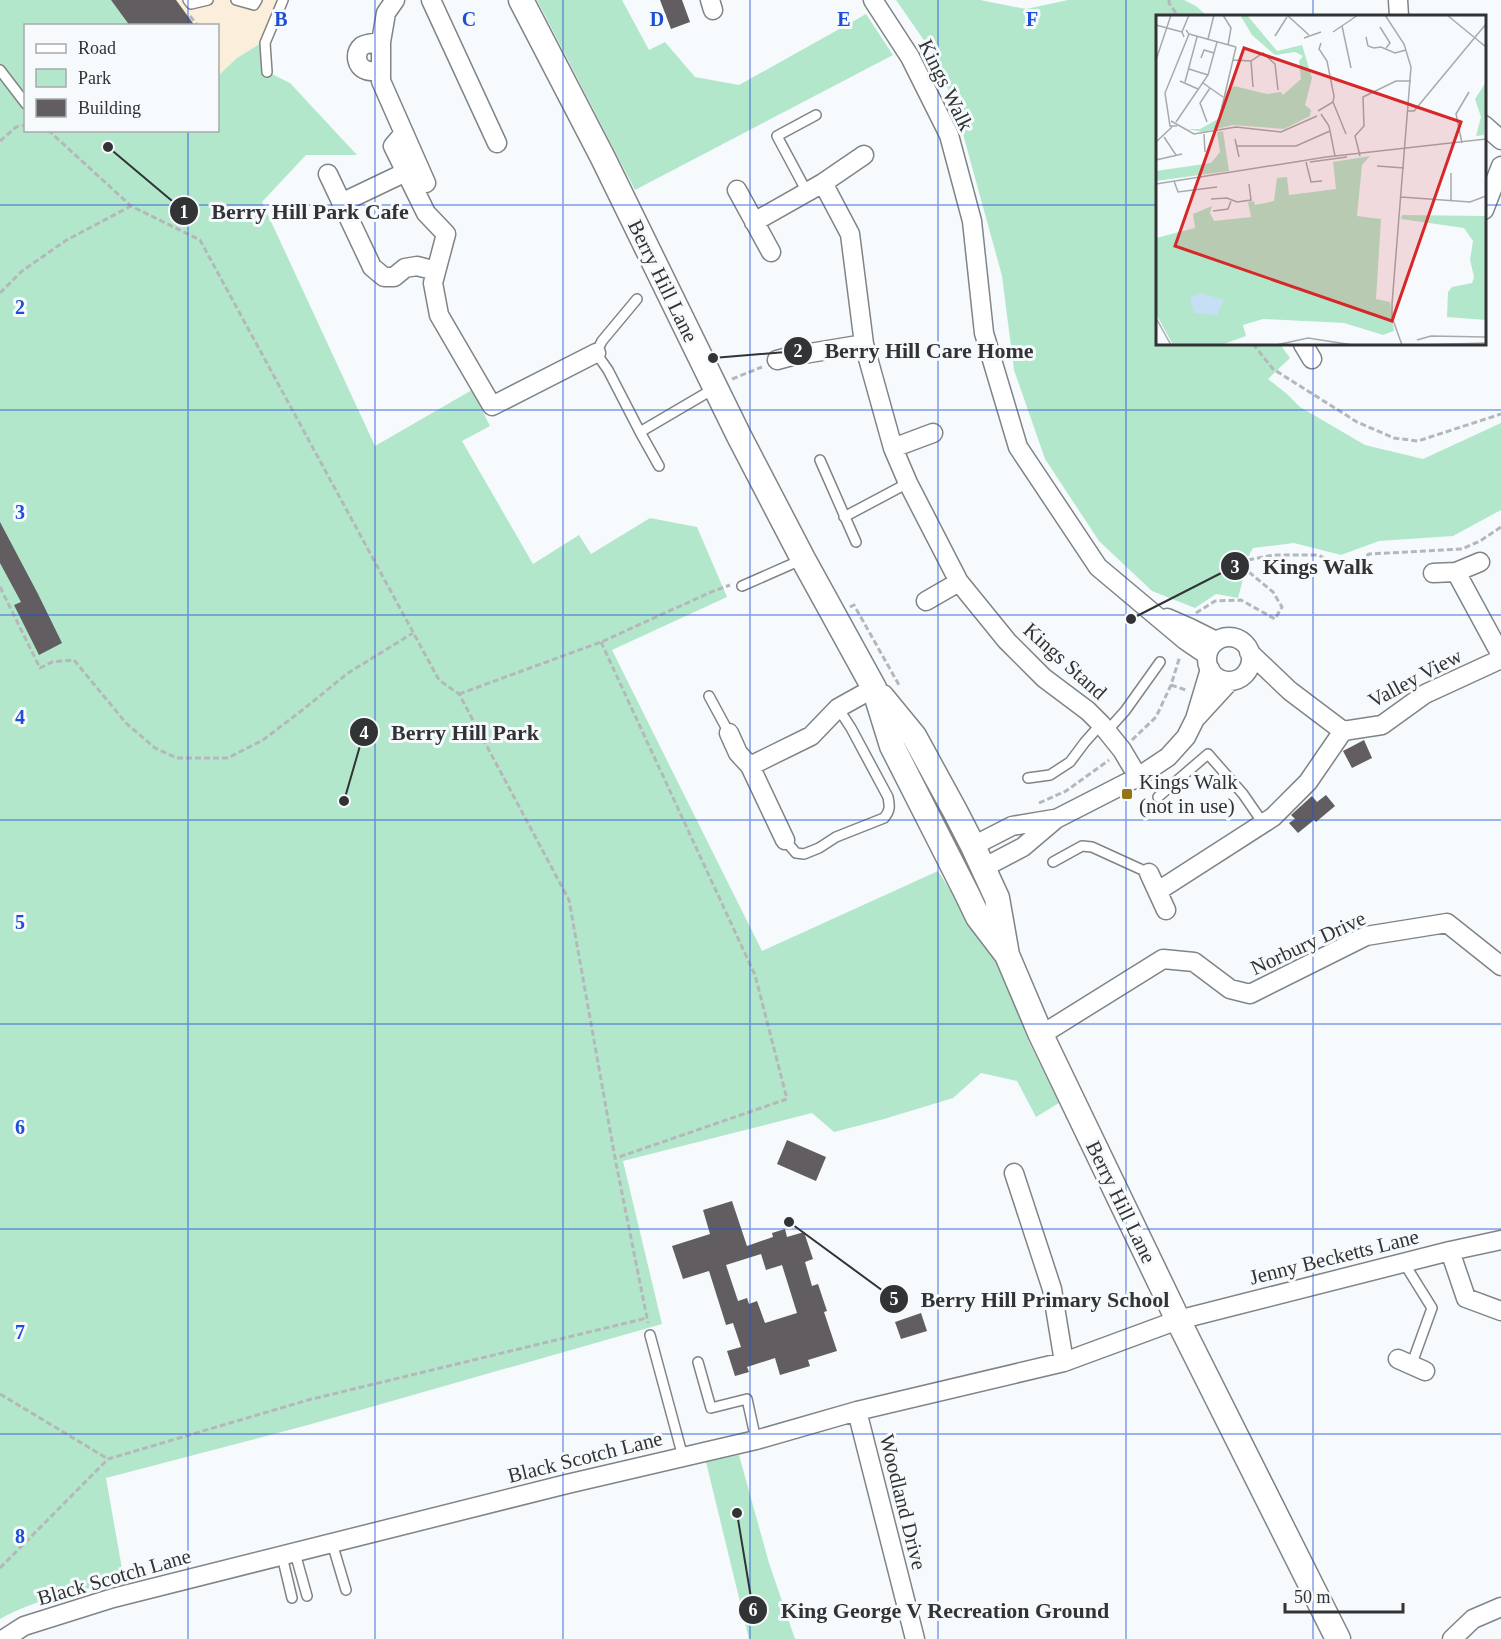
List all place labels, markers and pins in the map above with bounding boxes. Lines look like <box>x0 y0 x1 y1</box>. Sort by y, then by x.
callout: Berry Hill Park Cafe <box>169 191 421 231</box>
callout: Berry Hill Care Home <box>783 331 1046 371</box>
callout: Kings Walk <box>1220 546 1385 586</box>
callout: Berry Hill Park <box>349 712 551 752</box>
place label: Kings Walk (not in use) <box>1139 770 1238 818</box>
marker: Kings Walk (not in use) <box>1120 787 1134 801</box>
callout: Berry Hill Primary School <box>879 1279 1181 1319</box>
callout: King George V Recreation Ground <box>738 1590 1121 1630</box>

